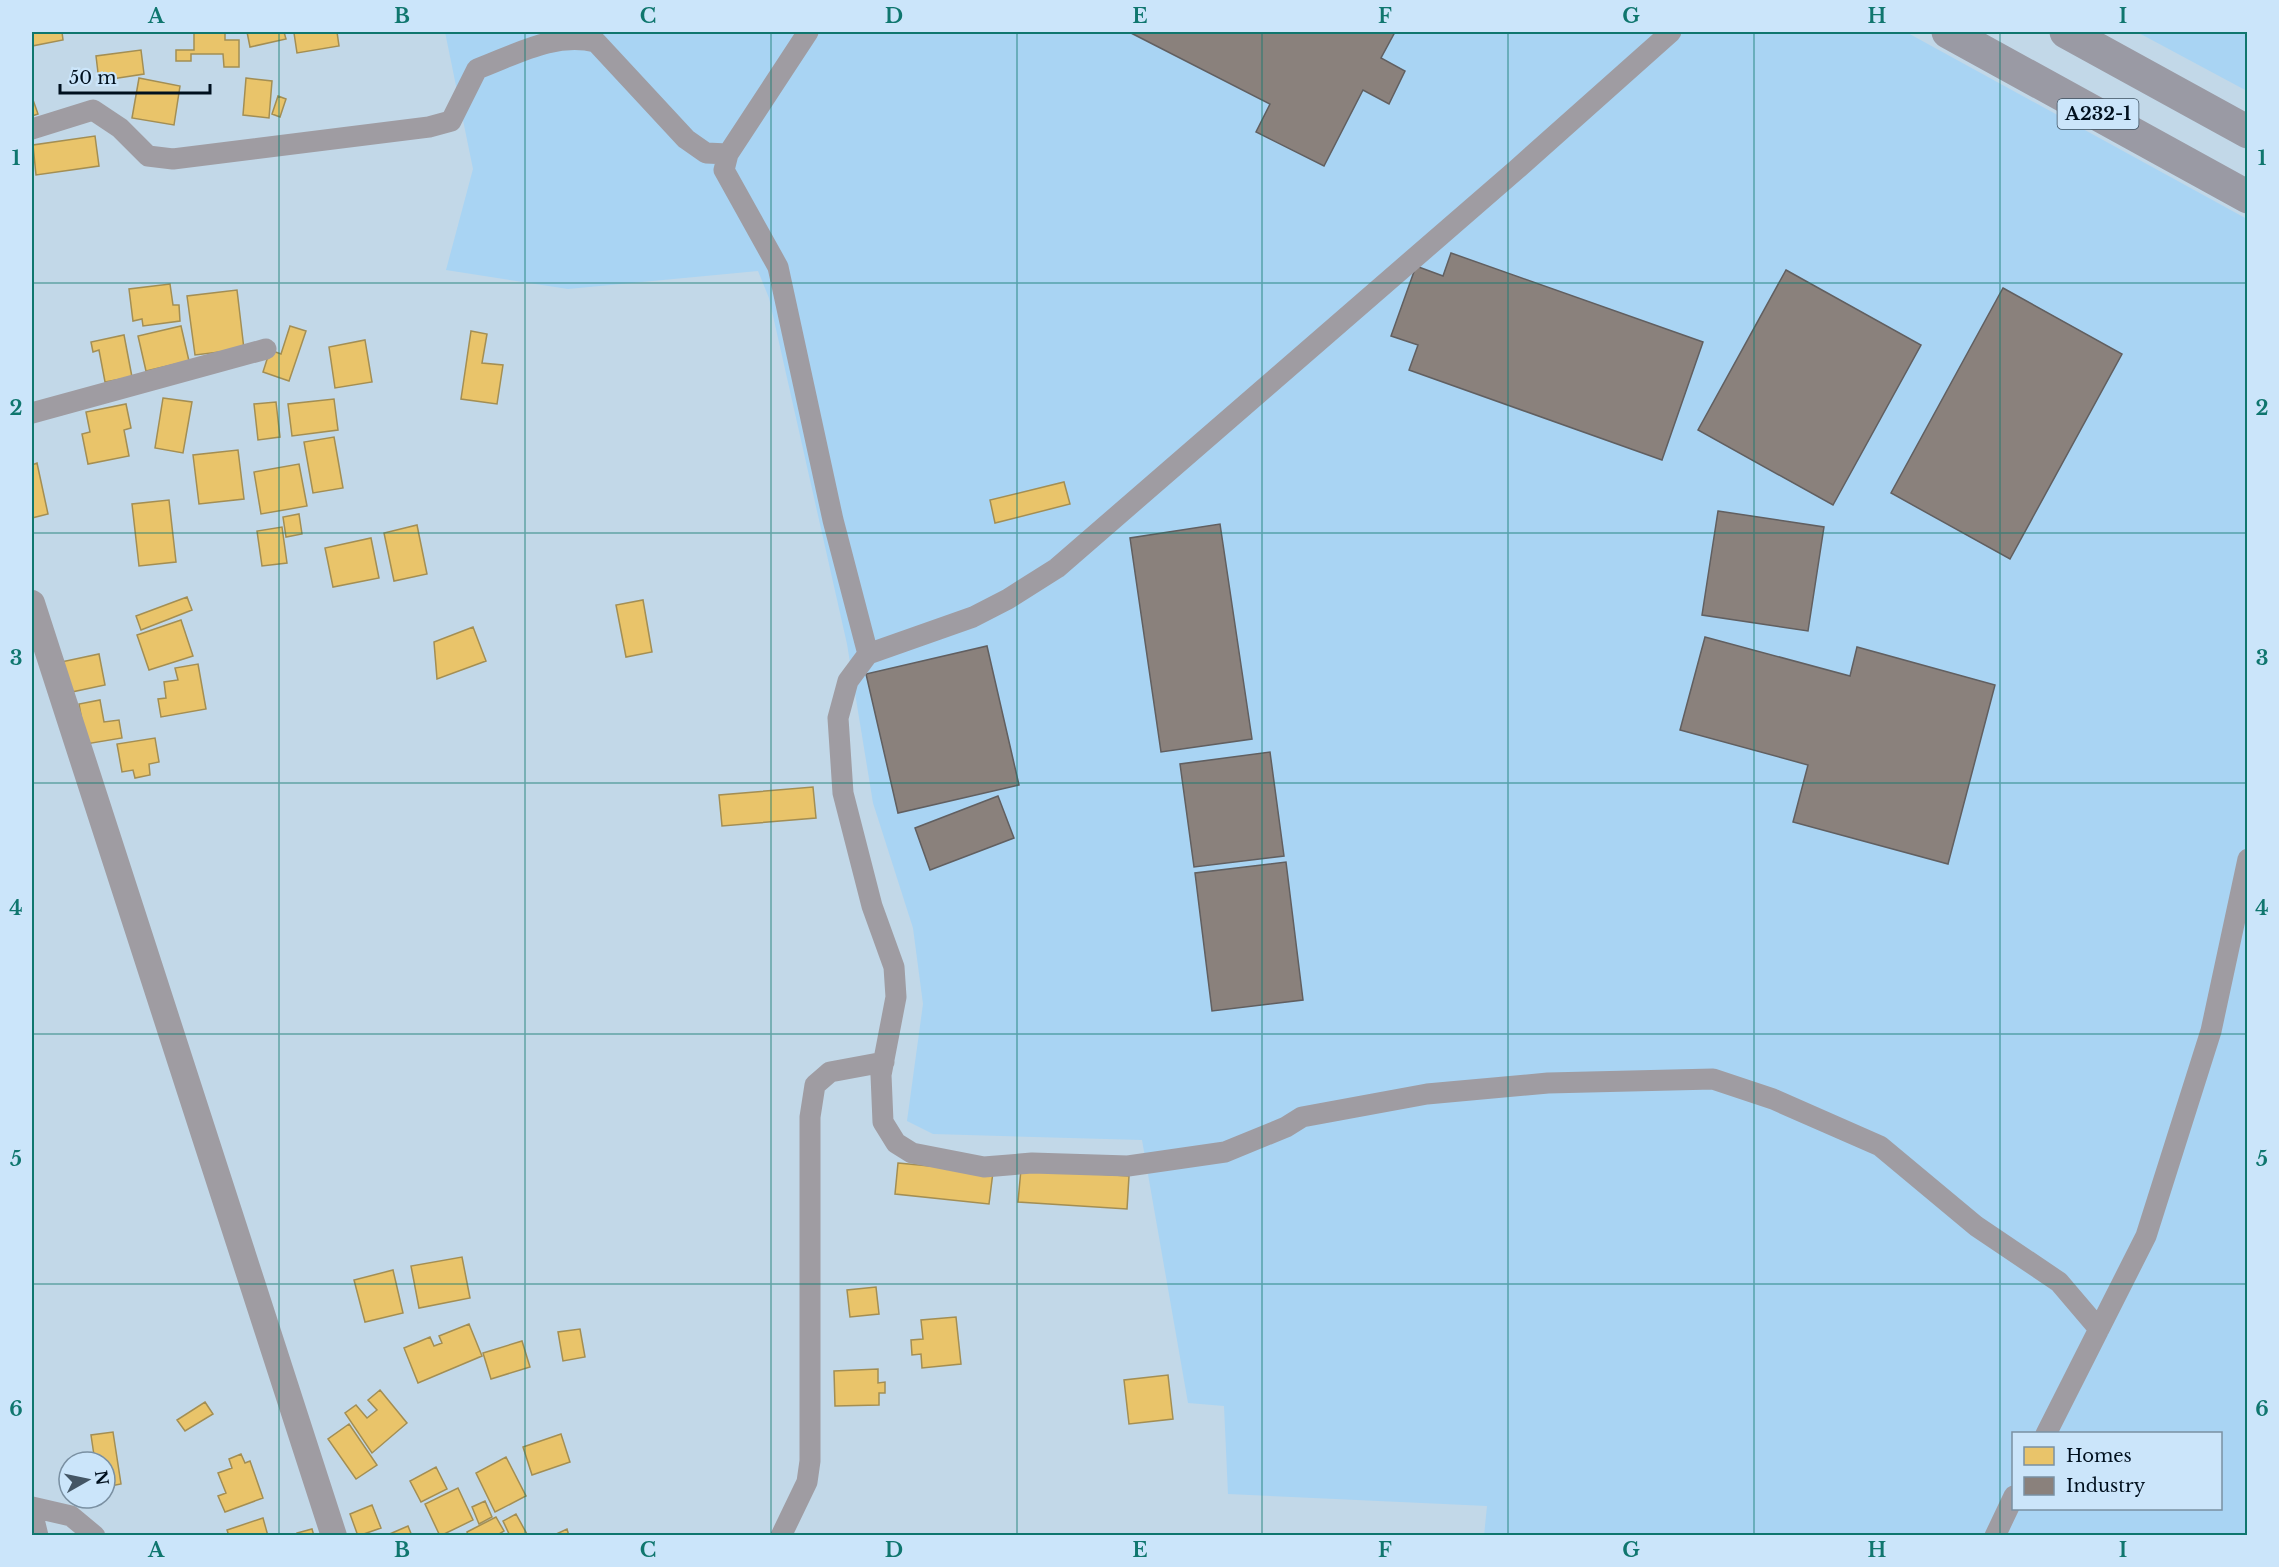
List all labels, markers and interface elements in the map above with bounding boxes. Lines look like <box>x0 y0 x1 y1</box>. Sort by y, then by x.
text: A <box>147 4 165 28</box>
text: B <box>394 4 410 28</box>
text: C <box>640 4 656 28</box>
text: D <box>885 4 903 28</box>
text: E <box>1132 4 1148 28</box>
text: F <box>1378 4 1392 28</box>
text: G <box>1622 4 1640 28</box>
text: H <box>1868 4 1887 28</box>
text: I <box>2119 4 2127 28</box>
scale bar <box>60 57 210 95</box>
text: 50 m <box>69 67 117 89</box>
road number: A232-1 <box>2058 99 2138 129</box>
text: 1 <box>12 146 21 170</box>
text: 1 <box>2258 146 2267 170</box>
text: 2 <box>9 396 23 420</box>
text: 2 <box>2255 396 2269 420</box>
text: 3 <box>10 646 22 670</box>
text: 3 <box>2256 646 2268 670</box>
text: 4 <box>9 896 23 920</box>
text: 4 <box>2255 896 2269 920</box>
text: 5 <box>10 1147 22 1171</box>
text: 5 <box>2256 1147 2268 1171</box>
text: 6 <box>9 1397 23 1421</box>
text: 6 <box>2255 1397 2269 1421</box>
legend <box>2012 1432 2222 1510</box>
text: Homes <box>2066 1445 2132 1467</box>
north arrow <box>57 1450 117 1510</box>
text: N <box>91 1469 113 1487</box>
text: Industry <box>2066 1475 2146 1497</box>
text: A <box>147 1538 165 1562</box>
text: B <box>394 1538 410 1562</box>
text: C <box>640 1538 656 1562</box>
text: D <box>885 1538 903 1562</box>
text: E <box>1132 1538 1148 1562</box>
text: F <box>1378 1538 1392 1562</box>
text: G <box>1622 1538 1640 1562</box>
text: H <box>1868 1538 1887 1562</box>
text: I <box>2119 1538 2127 1562</box>

